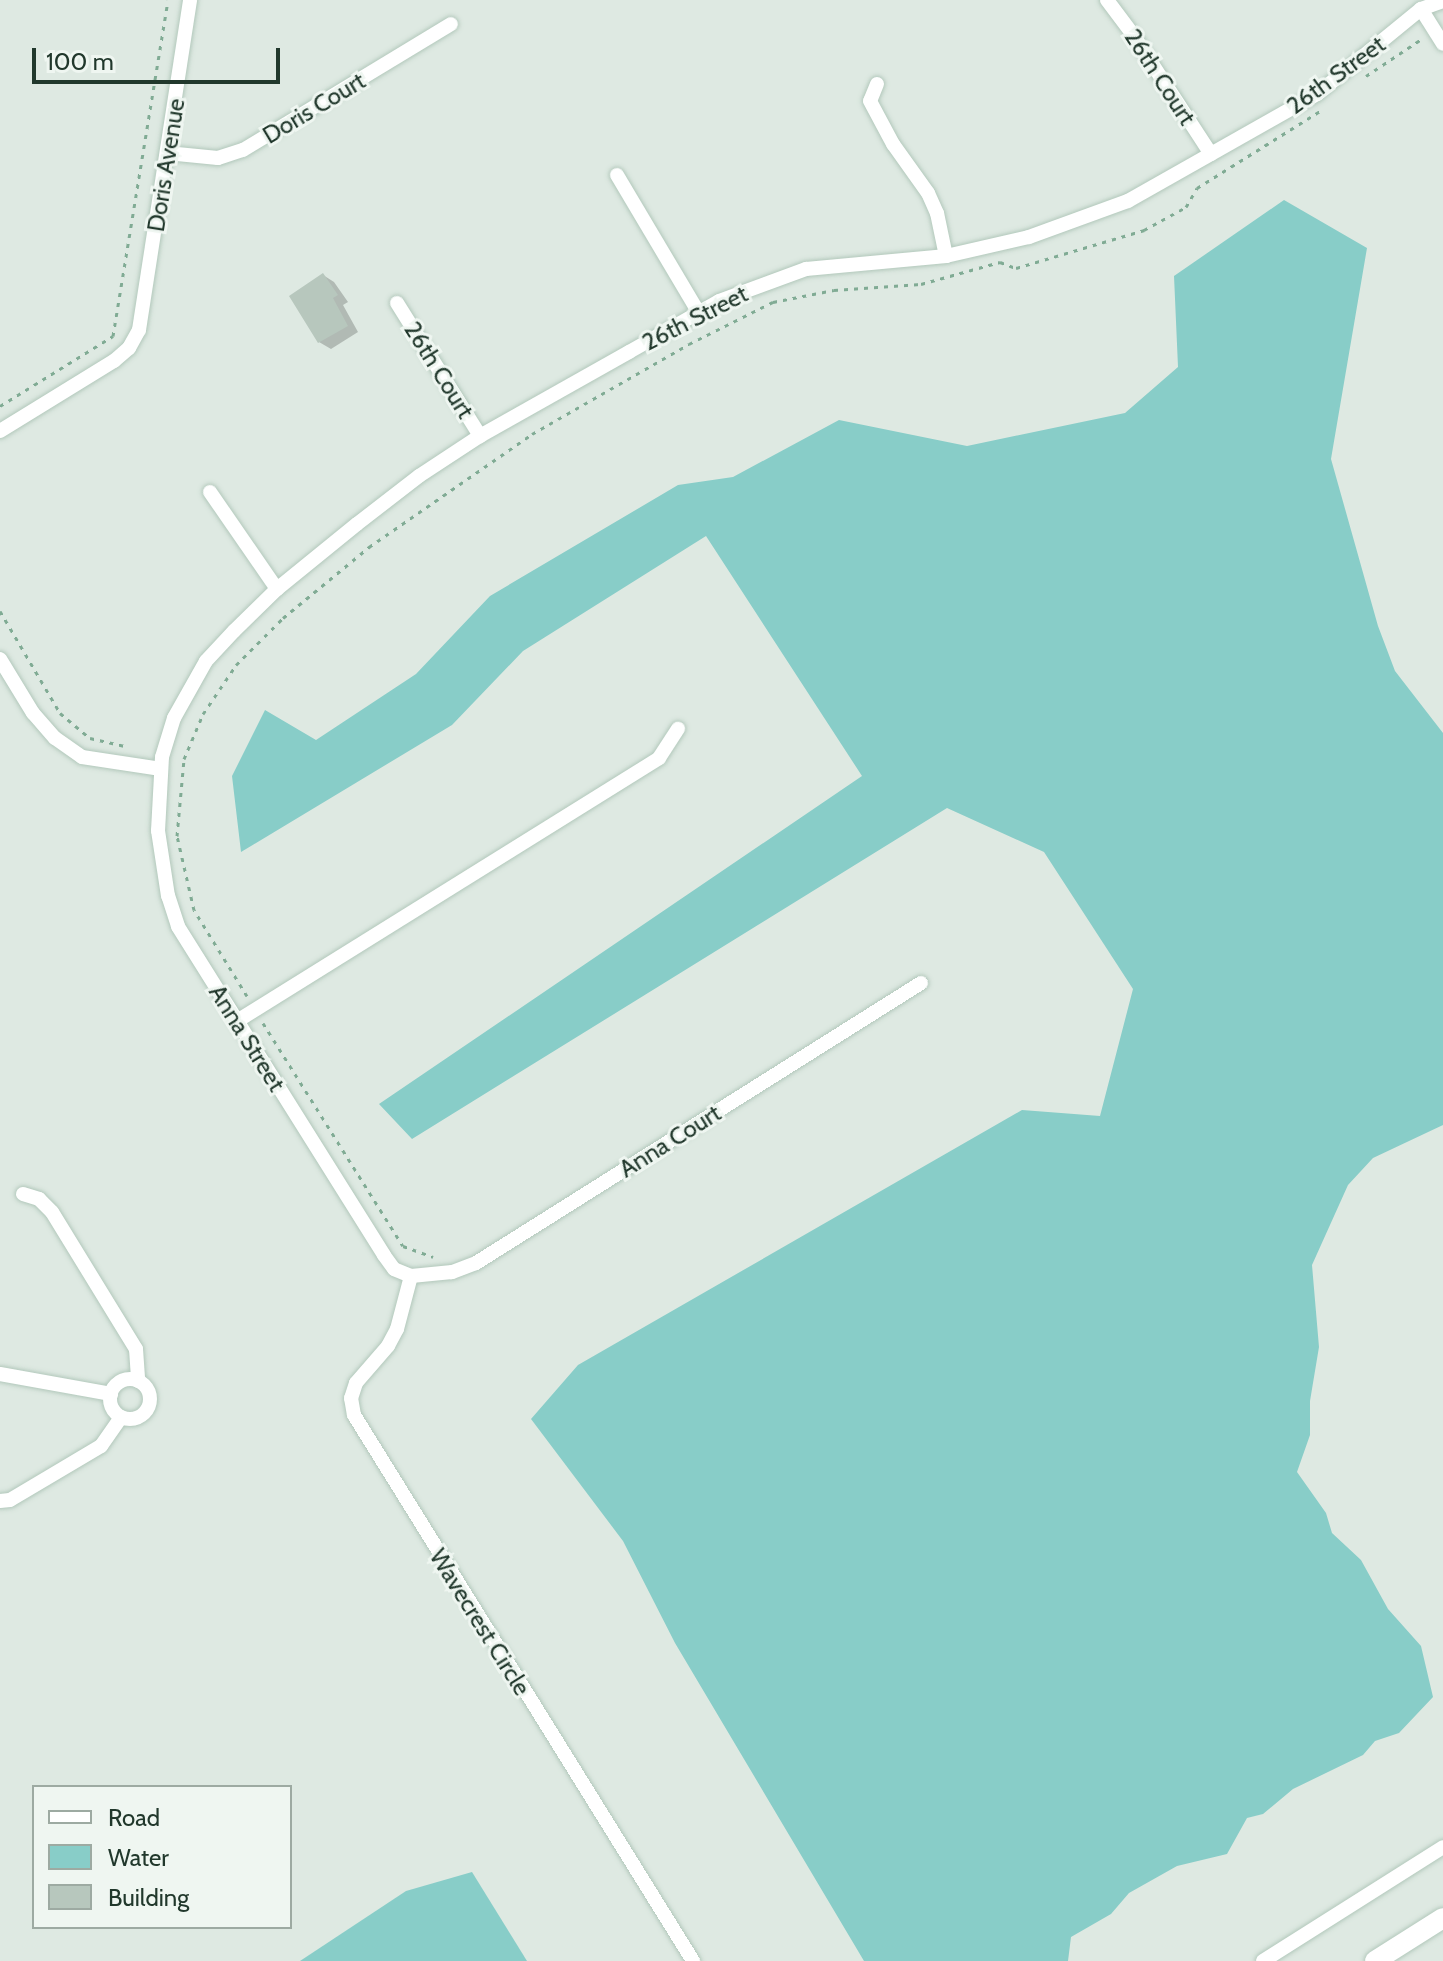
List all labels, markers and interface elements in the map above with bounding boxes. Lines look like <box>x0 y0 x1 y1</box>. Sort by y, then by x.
street label: 26th Court <box>1118 24 1202 130</box>
street label: 26th Street <box>1281 30 1391 120</box>
scale bar <box>36 32 284 82</box>
text: 100 m <box>46 47 114 76</box>
street label: Doris Court <box>258 66 370 150</box>
street label: Doris Avenue <box>141 96 191 234</box>
street label: 26th Street <box>638 279 752 357</box>
street label: 26th Court <box>398 316 480 424</box>
street label: Anna Street <box>203 979 291 1097</box>
street label: Anna Court <box>614 1098 726 1184</box>
street label: Wavecrest Circle <box>423 1543 537 1701</box>
legend <box>32 1785 292 1929</box>
text: Road <box>108 1803 160 1832</box>
text: Water <box>108 1843 169 1872</box>
text: Building <box>108 1883 189 1912</box>

